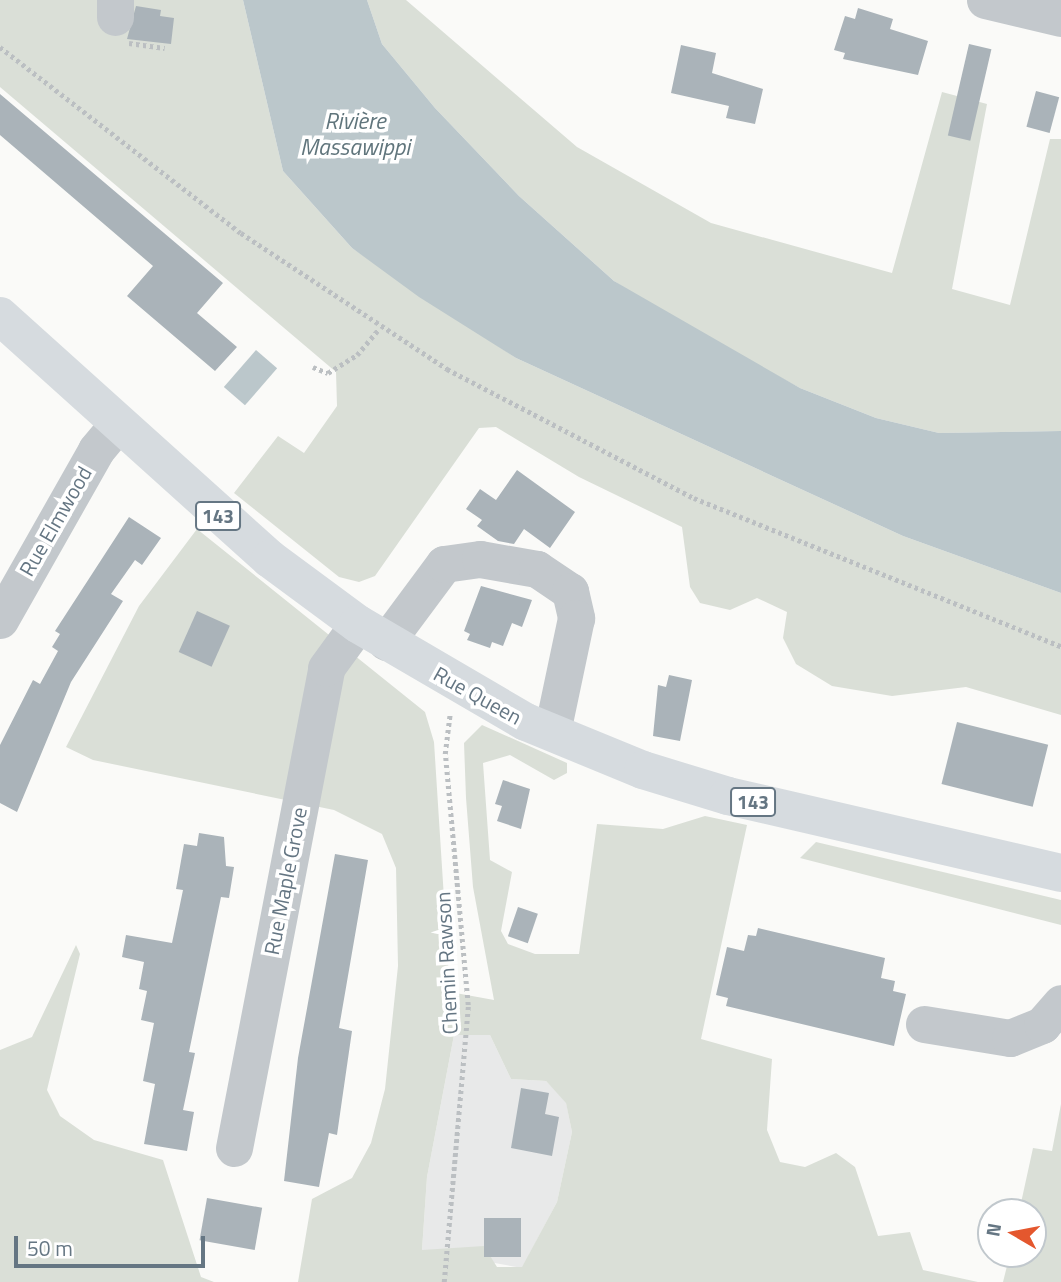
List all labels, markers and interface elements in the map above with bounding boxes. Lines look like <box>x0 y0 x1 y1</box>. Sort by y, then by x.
water label: Rivière Massawippi <box>300 107 410 161</box>
street label: Rue Elmwood <box>14 462 96 580</box>
road number: 143 <box>194 500 242 531</box>
street label: Rue Queen <box>430 661 526 729</box>
road number: 143 <box>728 786 778 818</box>
street label: Rue Maple Grove <box>258 805 312 957</box>
street label: Chemin Rawson <box>430 891 462 1035</box>
north arrow <box>977 1198 1047 1268</box>
text: N <box>977 1221 1008 1239</box>
scale bar <box>18 1222 208 1266</box>
text: 50 m <box>27 1232 73 1264</box>

